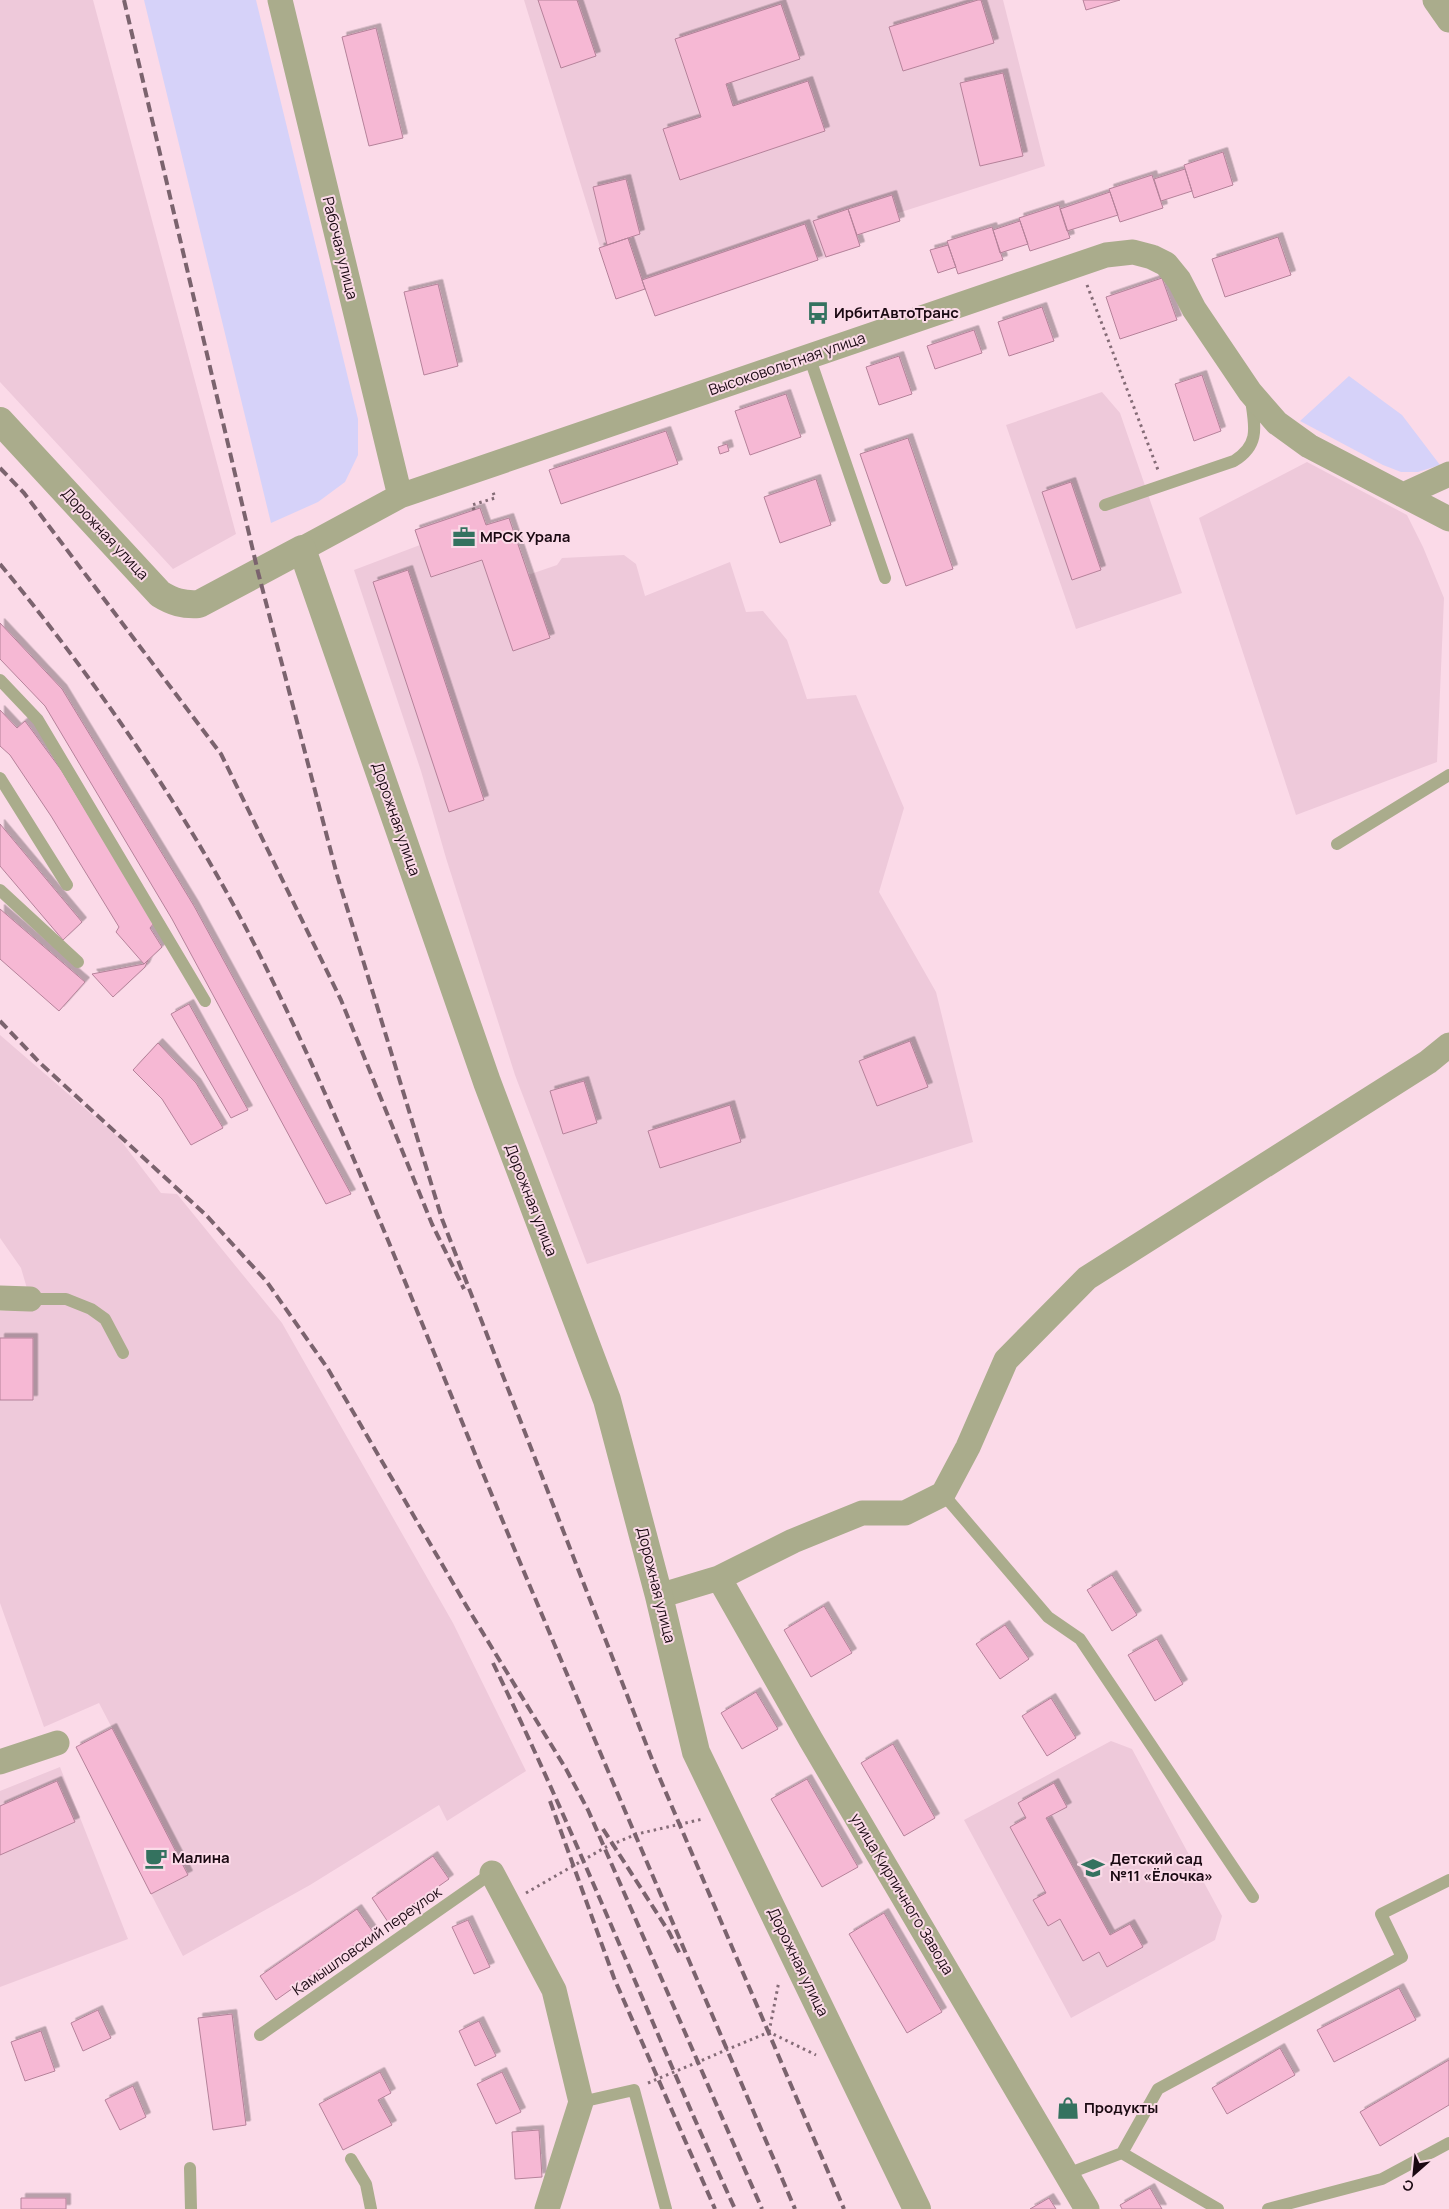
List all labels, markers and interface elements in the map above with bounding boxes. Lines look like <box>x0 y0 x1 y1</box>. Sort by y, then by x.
street label: Рабочая улица <box>318 194 363 301</box>
bus stop icon: ИрбитАвтоТранс <box>805 300 831 326</box>
place label: ИрбитАвтоТранс <box>834 302 959 323</box>
street label: Высоковольтная улица <box>706 327 868 400</box>
street label: Дорожная улица <box>57 483 154 584</box>
office icon: МРСК Урала <box>451 524 477 550</box>
place label: МРСК Урала <box>480 526 570 547</box>
street label: Дорожная улица <box>367 759 426 878</box>
street label: Дорожная улица <box>500 1141 563 1259</box>
street label: Дорожная улица <box>632 1525 681 1645</box>
street label: улица Кирпичного Завода <box>846 1809 959 1978</box>
cafe icon: Малина <box>143 1845 169 1871</box>
place label: Малина <box>172 1847 230 1868</box>
place label: Детский сад №11 «Ёлочка» <box>1110 1848 1213 1886</box>
school or university icon: Детский сад №11 «Ёлочка» <box>1080 1855 1106 1881</box>
street label: Камышловский переулок <box>288 1881 446 2000</box>
street label: Дорожная улица <box>763 1904 834 2020</box>
shop icon: Продукты <box>1055 2095 1081 2121</box>
place label: Продукты <box>1084 2097 1158 2118</box>
north arrow <box>1389 2149 1439 2199</box>
text: С <box>1399 2175 1417 2197</box>

